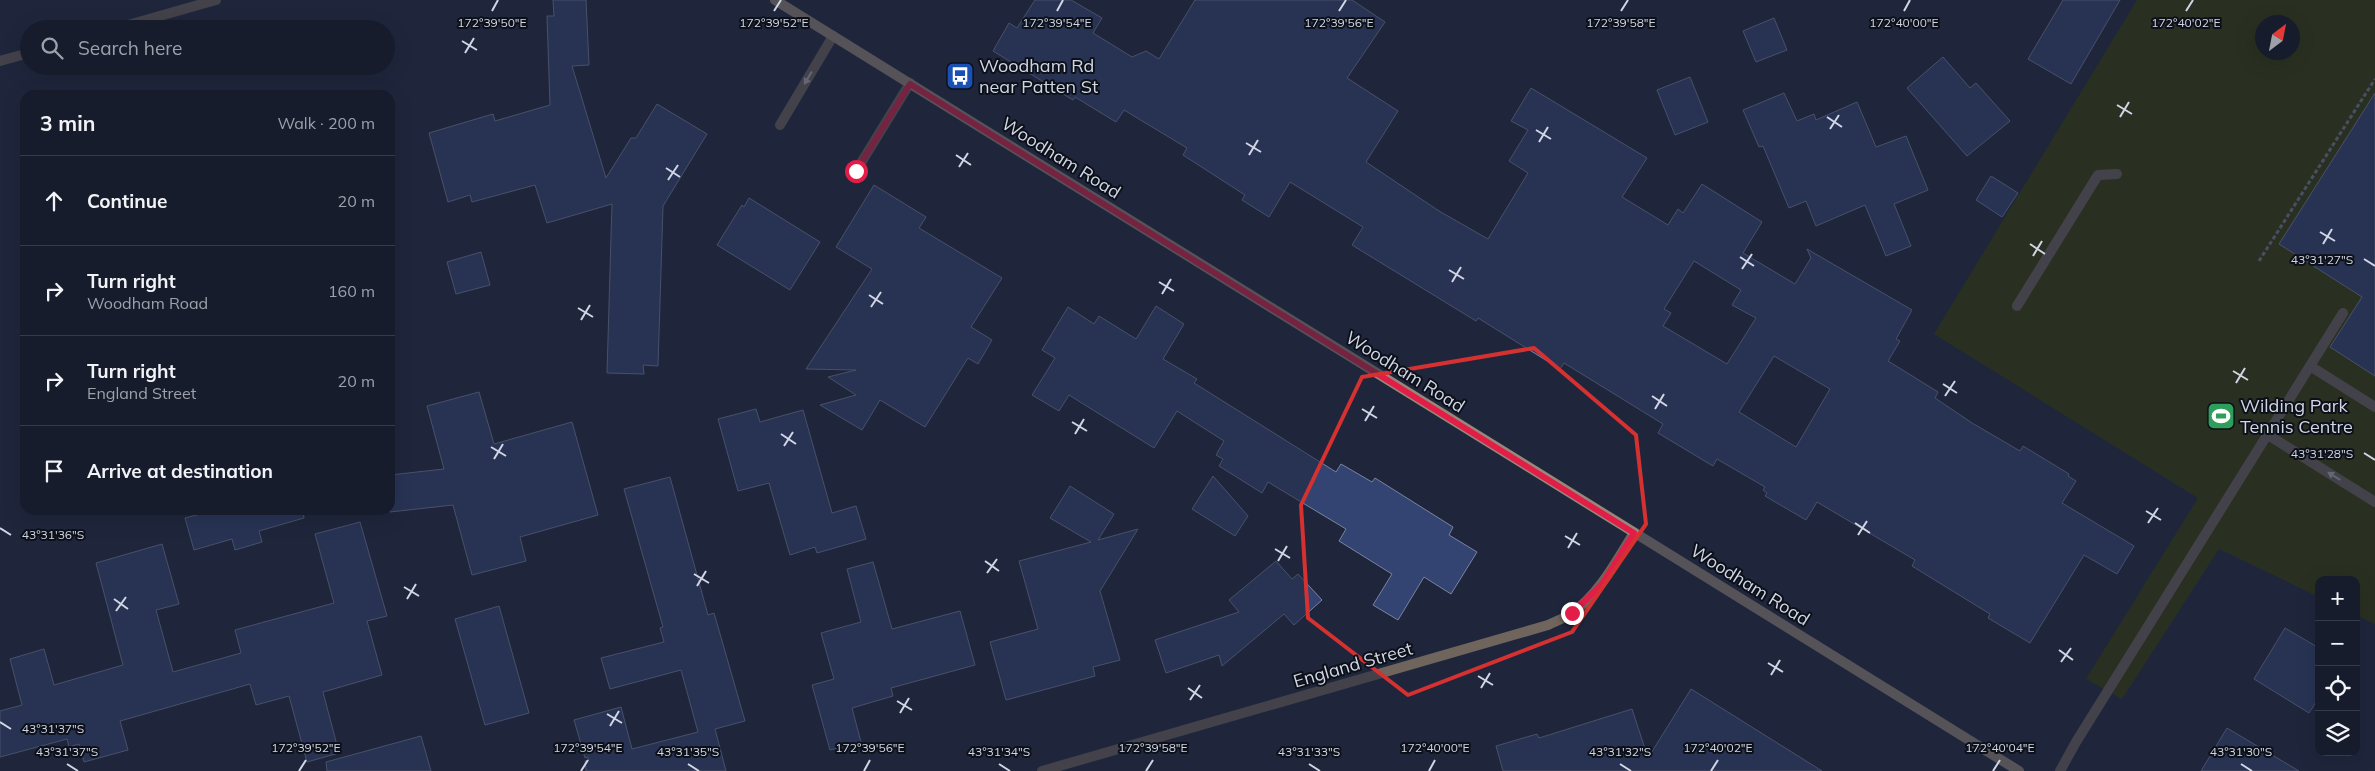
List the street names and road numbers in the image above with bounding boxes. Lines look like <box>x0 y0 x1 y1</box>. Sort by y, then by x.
street label: Woodham Road <box>997 112 1125 203</box>
street label: Woodham Road <box>1341 326 1469 417</box>
street label: Woodham Road <box>1686 539 1814 630</box>
street label: England Street <box>1291 637 1415 693</box>

